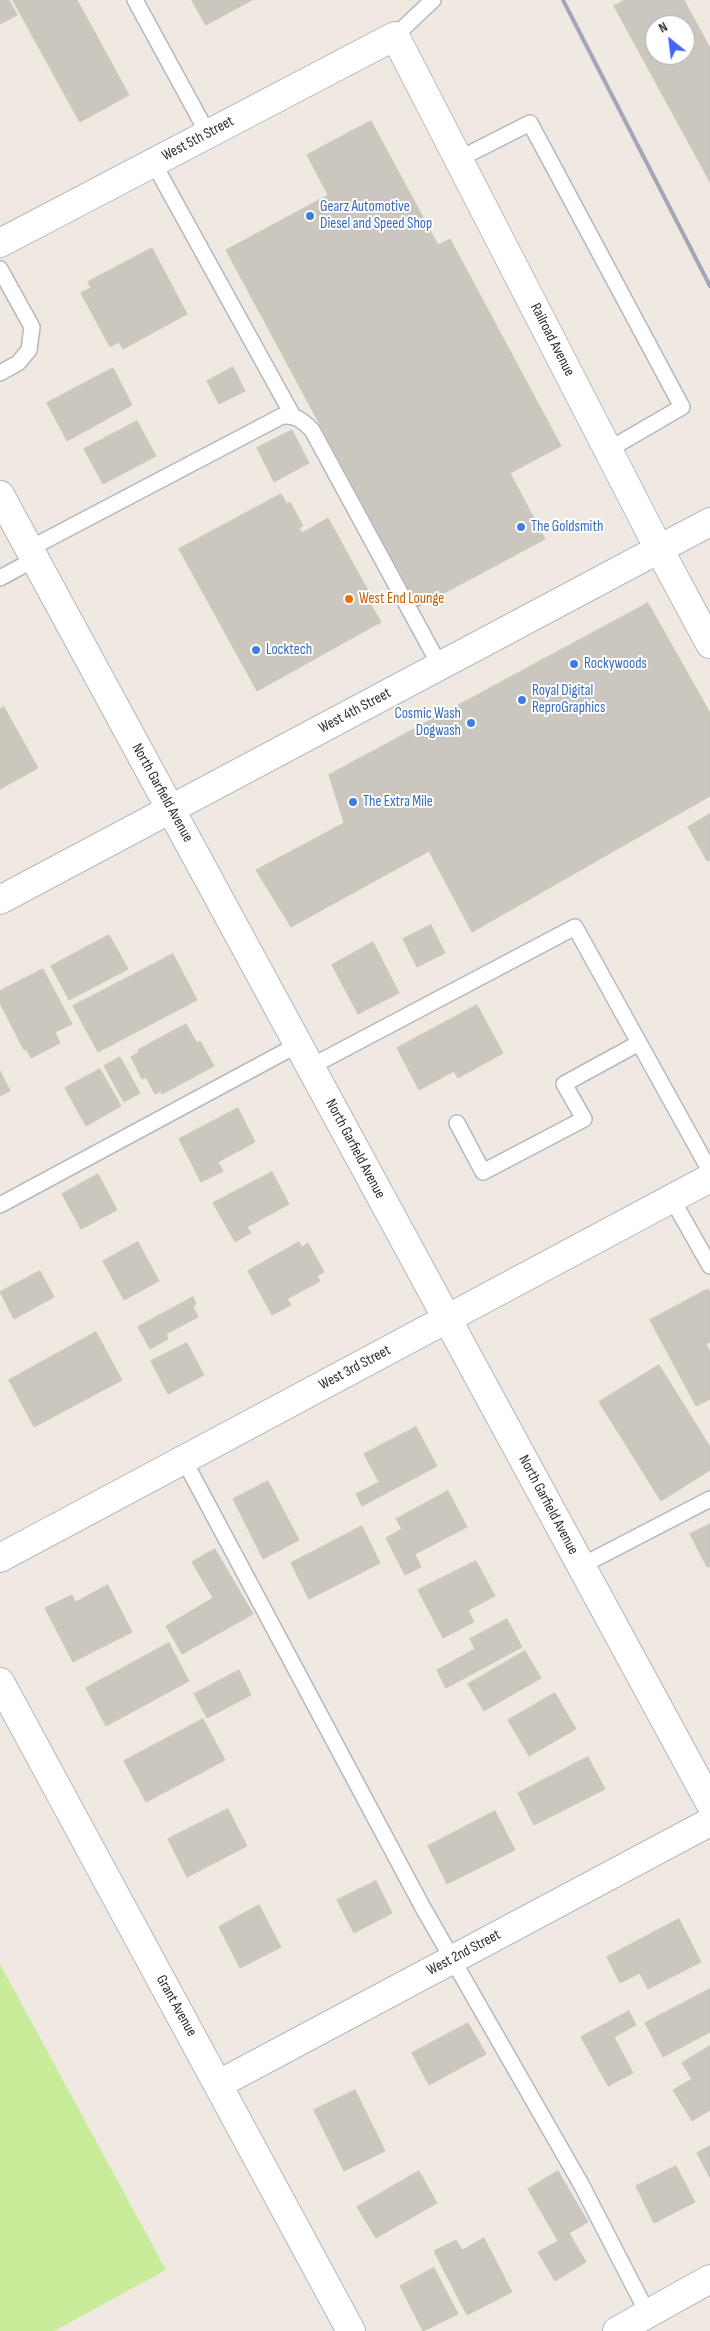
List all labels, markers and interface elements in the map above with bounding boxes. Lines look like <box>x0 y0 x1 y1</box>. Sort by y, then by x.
north arrow <box>645 15 695 65</box>
text: N <box>656 18 670 37</box>
street label: West 5th Street <box>159 113 237 165</box>
place label: Gearz Automotive Diesel and Speed Shop <box>320 198 432 233</box>
marker: Gearz Automotive Diesel and Speed Shop <box>304 210 316 222</box>
street label: Railroad Avenue <box>526 301 578 379</box>
place label: The Goldsmith <box>531 518 603 536</box>
marker: The Goldsmith <box>515 521 527 533</box>
place label: West End Lounge <box>359 590 444 608</box>
marker: West End Lounge <box>343 593 355 605</box>
place label: Locktech <box>266 641 312 659</box>
marker: Locktech <box>250 644 262 656</box>
place label: Rockywoods <box>584 655 647 673</box>
marker: Rockywoods <box>568 658 580 670</box>
place label: Royal Digital ReproGraphics <box>532 682 605 717</box>
street label: West 4th Street <box>316 684 394 738</box>
marker: Royal Digital ReproGraphics <box>516 694 528 706</box>
place label: Cosmic Wash Dogwash <box>395 705 461 740</box>
marker: Cosmic Wash Dogwash <box>465 717 477 729</box>
street label: North Garfield Avenue <box>127 740 197 846</box>
place label: The Extra Mile <box>363 793 433 811</box>
marker: The Extra Mile <box>347 796 359 808</box>
street label: North Garfield Avenue <box>321 1096 389 1202</box>
street label: West 3rd Street <box>316 1342 394 1394</box>
street label: North Garfield Avenue <box>514 1452 582 1558</box>
street label: West 2nd Street <box>424 1926 504 1980</box>
street label: Grant Avenue <box>152 1972 200 2040</box>

